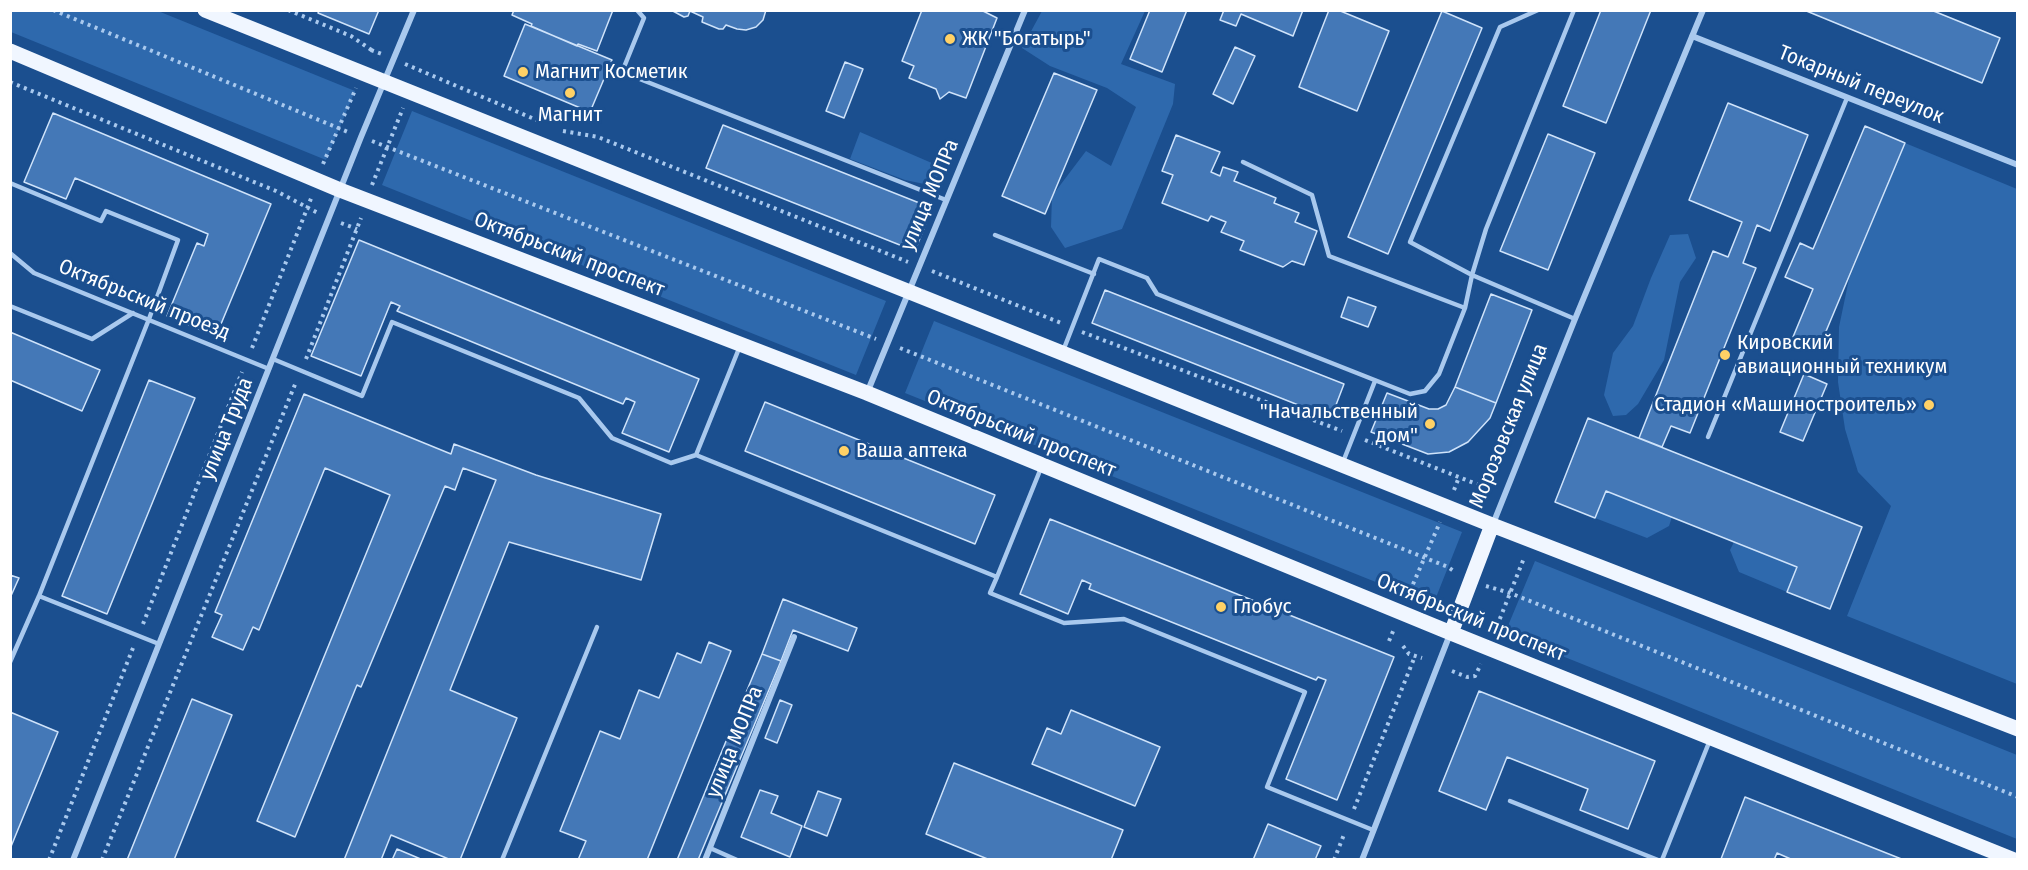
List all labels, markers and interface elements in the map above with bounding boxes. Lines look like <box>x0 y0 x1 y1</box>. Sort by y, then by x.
place label: ЖК "Богатырь" <box>962 26 1091 52</box>
marker: ЖК "Богатырь" <box>943 32 957 46</box>
street label: Токарный переулок <box>1775 40 1947 130</box>
place label: Магнит Косметик <box>535 59 688 85</box>
marker: Магнит Косметик <box>516 65 530 79</box>
marker: Магнит <box>563 86 577 100</box>
place label: Магнит <box>538 102 602 128</box>
street label: улица МОПРа <box>895 136 965 254</box>
street label: Октябрьский проспект <box>470 207 668 303</box>
street label: Октябрьский проезд <box>55 254 233 346</box>
place label: Кировский авиационный техникум <box>1737 330 1947 380</box>
street label: Морозовская улица <box>1465 340 1553 512</box>
marker: Кировский авиационный техникум <box>1718 348 1732 362</box>
street label: улица Труда <box>195 374 259 484</box>
street label: Октябрьский проспект <box>923 385 1119 483</box>
place label: Стадион «Машиностроитель» <box>1654 392 1917 418</box>
marker: Стадион «Машиностроитель» <box>1922 398 1936 412</box>
place label: "Начальственный дом" <box>1260 399 1418 449</box>
marker: "Начальственный дом" <box>1423 417 1437 431</box>
place label: Ваша аптека <box>856 438 968 464</box>
marker: Ваша аптека <box>837 444 851 458</box>
street label: Октябрьский проспект <box>1373 569 1569 667</box>
place label: Глобус <box>1233 594 1291 620</box>
marker: Глобус <box>1214 600 1228 614</box>
street label: улица МОПРа <box>701 682 769 802</box>

